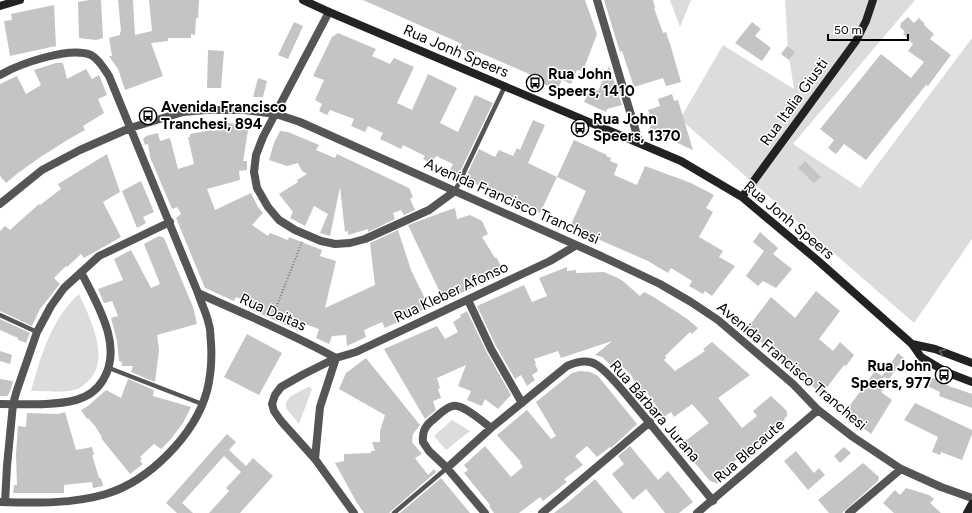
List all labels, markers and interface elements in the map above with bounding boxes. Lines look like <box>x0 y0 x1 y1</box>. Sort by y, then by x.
scale bar <box>828 16 908 42</box>
street label: Rua Jonh Speers <box>401 21 511 81</box>
text: 50 m <box>834 23 862 37</box>
street label: Rua Italia Giusti <box>756 55 832 149</box>
place label: Rua John Speers, 1410 <box>548 65 635 100</box>
bus stop icon: Rua John Speers, 1410 <box>525 73 545 93</box>
place label: Avenida Francisco Tranchesi, 894 <box>161 98 287 133</box>
bus stop icon: Avenida Francisco Tranchesi, 894 <box>138 106 158 126</box>
place label: Rua John Speers, 1370 <box>593 110 681 145</box>
bus stop icon: Rua John Speers, 1370 <box>570 118 590 138</box>
street label: Avenida Francisco Tranchesi <box>422 154 602 248</box>
street label: Rua Jonh Speers <box>740 177 838 263</box>
street label: Rua Kleber Afonso <box>391 258 511 326</box>
street label: Rua Daitas <box>237 289 309 335</box>
street label: Avenida Francisco Tranchesi <box>714 298 870 434</box>
one-way arrow <box>939 349 947 357</box>
street label: Rua Bárbara Jurana <box>606 357 704 465</box>
place label: Rua John Speers, 977 <box>851 357 931 392</box>
bus stop icon: Rua John Speers, 977 <box>934 365 954 385</box>
street label: Rua Blecaute <box>710 415 788 487</box>

